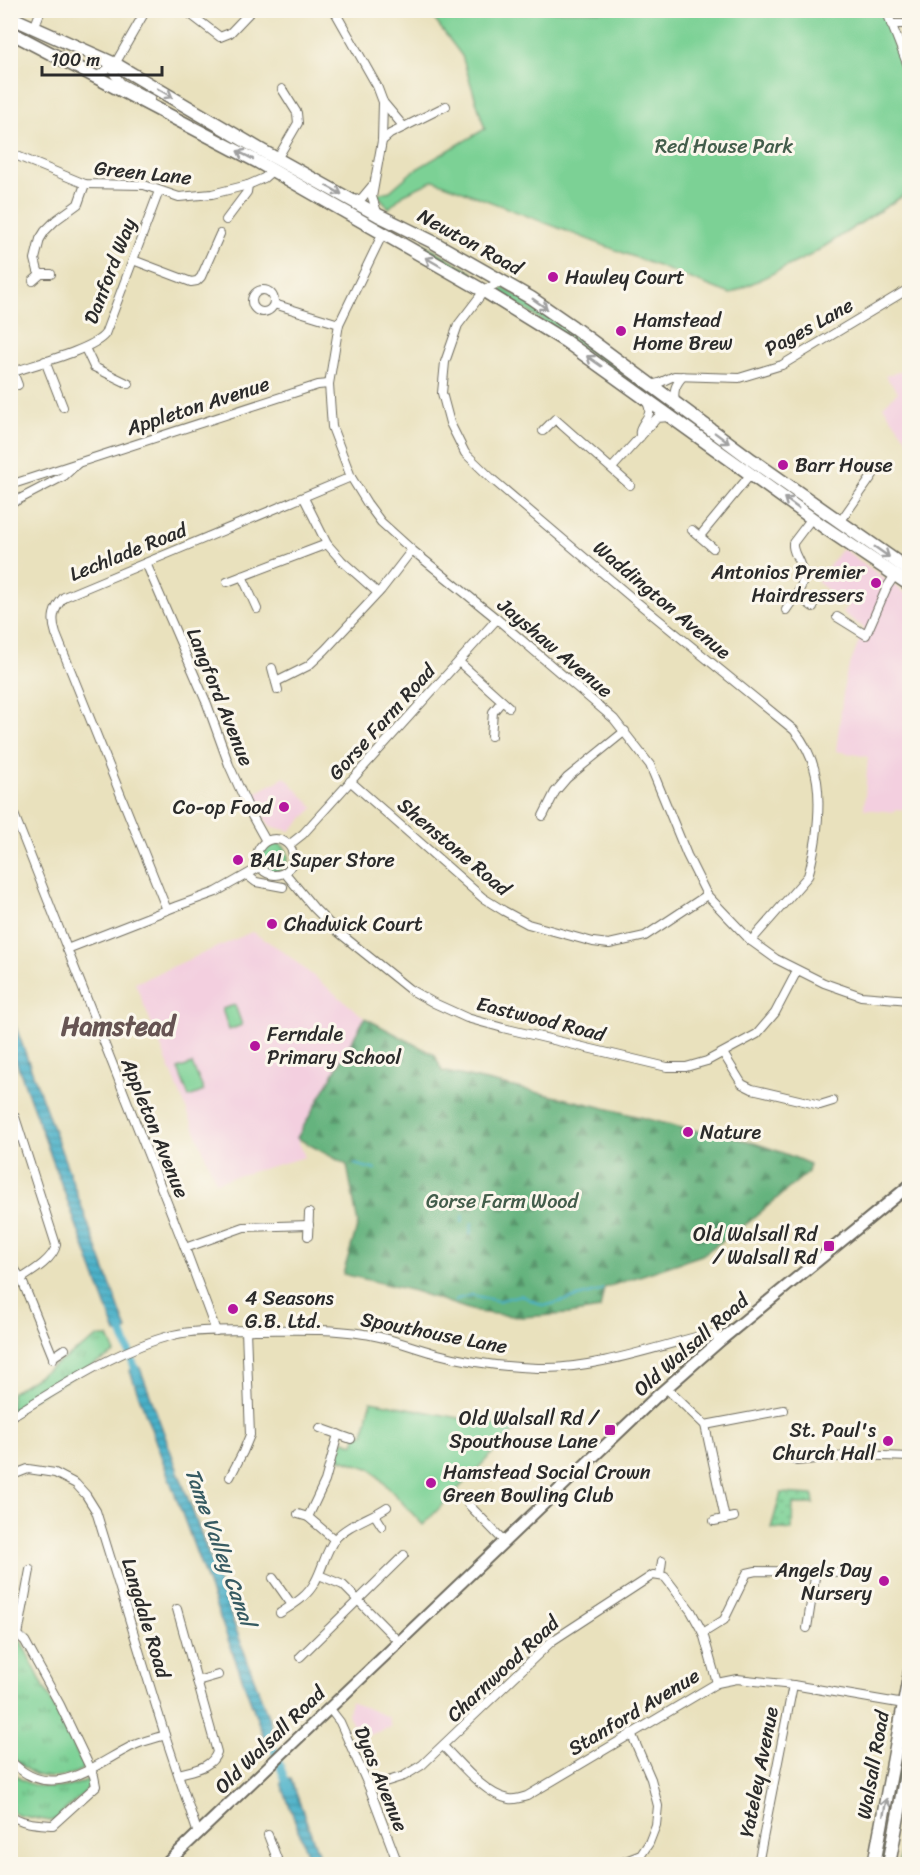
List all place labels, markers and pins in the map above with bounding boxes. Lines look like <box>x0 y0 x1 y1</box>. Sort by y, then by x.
place label: Hawley Court <box>565 260 685 295</box>
marker: Hawley Court <box>546 270 560 284</box>
place label: Hamstead Home Brew <box>633 303 733 361</box>
marker: Hamstead Home Brew <box>614 324 628 338</box>
place label: Barr House <box>795 448 893 483</box>
marker: Barr House <box>776 458 790 472</box>
place label: Antonios Premier Hairdressers <box>710 555 866 613</box>
marker: Antonios Premier Hairdressers <box>869 576 883 590</box>
place label: Co-op Food <box>173 790 273 825</box>
marker: Co-op Food <box>277 800 291 814</box>
place label: BAL Super Store <box>250 843 395 878</box>
marker: BAL Super Store <box>231 853 245 867</box>
place label: Chadwick Court <box>284 907 423 942</box>
marker: Chadwick Court <box>265 917 279 931</box>
place label: Ferndale Primary School <box>267 1017 402 1075</box>
marker: Ferndale Primary School <box>248 1039 262 1053</box>
place label: Nature <box>700 1115 762 1150</box>
marker: Nature <box>681 1125 695 1139</box>
place label: Old Walsall Rd / Walsall Rd <box>693 1217 818 1275</box>
marker: Old Walsall Rd / Walsall Rd <box>822 1239 836 1253</box>
place label: 4 Seasons G.B. Ltd. <box>245 1281 334 1339</box>
marker: 4 Seasons G.B. Ltd. <box>226 1302 240 1316</box>
place label: Old Walsall Rd / Spouthouse Lane <box>449 1401 600 1459</box>
place label: St. Paul's Church Hall <box>773 1413 877 1471</box>
marker: Old Walsall Rd / Spouthouse Lane <box>603 1423 617 1437</box>
marker: St. Paul's Church Hall <box>881 1434 895 1448</box>
place label: Hamstead Social Crown Green Bowling Club <box>443 1455 651 1513</box>
marker: Hamstead Social Crown Green Bowling Club <box>424 1476 438 1490</box>
place label: Angels Day Nursery <box>774 1553 873 1611</box>
marker: Angels Day Nursery <box>877 1574 891 1588</box>

